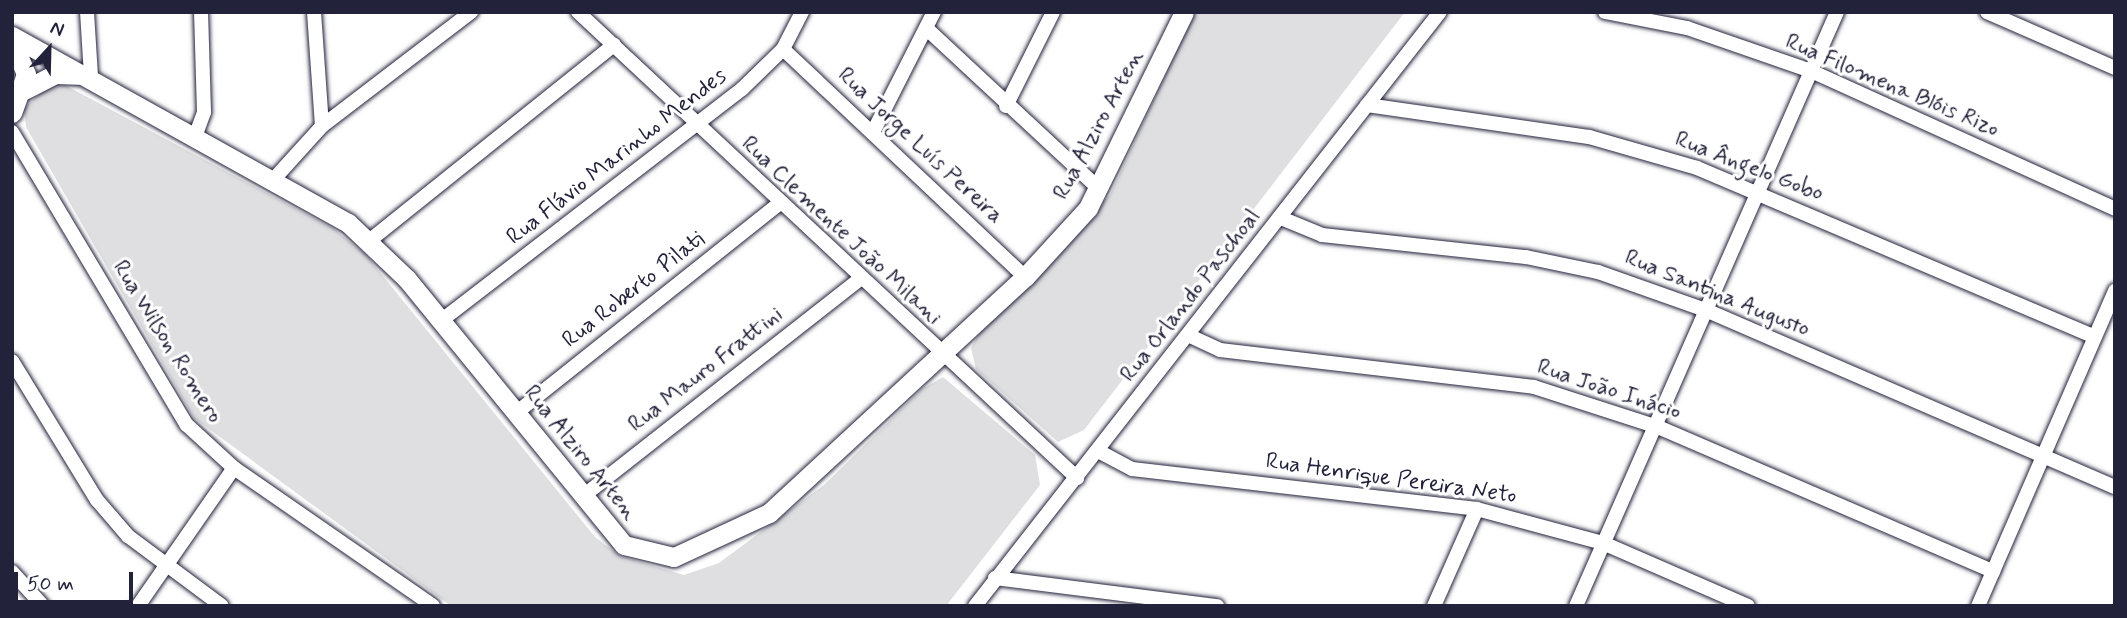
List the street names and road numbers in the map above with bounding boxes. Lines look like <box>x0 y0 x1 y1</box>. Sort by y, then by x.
street label: Rua Filomena Blóis Rizo <box>1780 28 2004 144</box>
street label: Rua Alziro Arten <box>1048 45 1150 205</box>
street label: Rua Jorge Luís Pereira <box>831 62 1009 230</box>
street label: Rua Flávio Marinho Mendes <box>502 63 732 251</box>
street label: Rua Ângelo Gobo <box>1671 126 1827 208</box>
street label: Rua Clemente João Milani <box>736 132 946 330</box>
street label: Rua Orlando Paschoal <box>1115 204 1267 388</box>
street label: Rua Roberto Pilati <box>559 227 709 353</box>
street label: Rua Santina Augusto <box>1622 245 1812 343</box>
street label: Rua Wilson Romero <box>107 257 227 427</box>
street label: Rua Mauro Frattini <box>625 302 787 438</box>
street label: Rua João Inácio <box>1534 354 1684 426</box>
street label: Rua Alziro Arten <box>517 380 643 526</box>
street label: Rua Henrique Pereira Neto <box>1262 447 1520 511</box>

